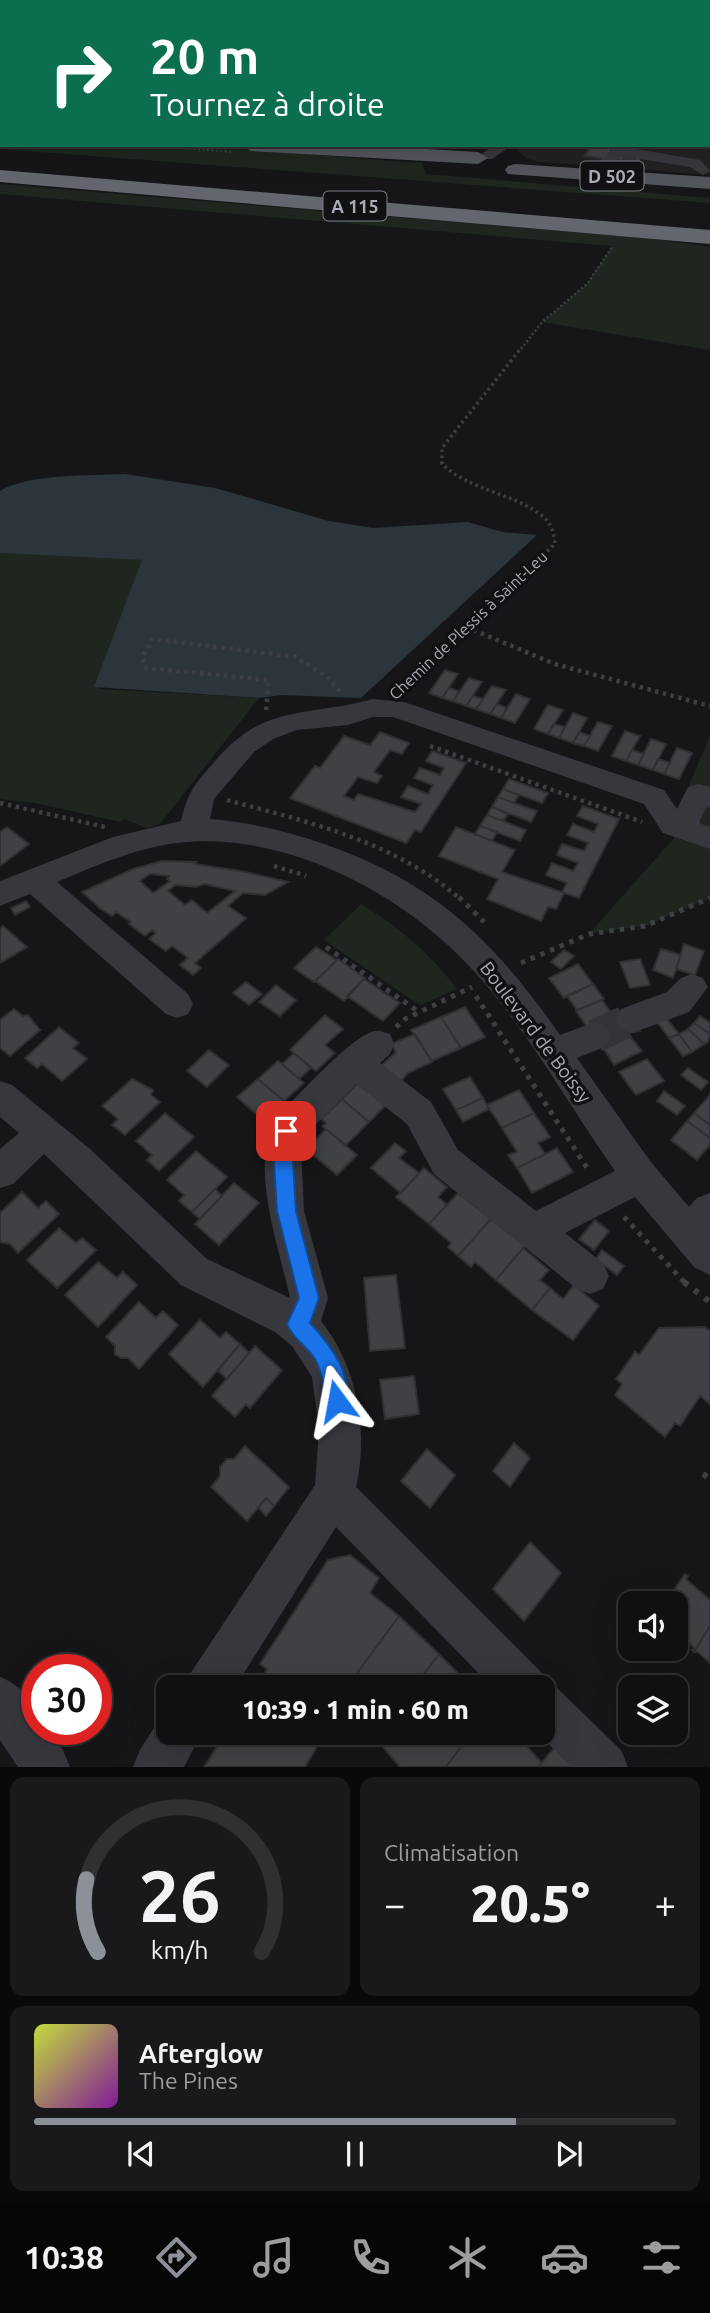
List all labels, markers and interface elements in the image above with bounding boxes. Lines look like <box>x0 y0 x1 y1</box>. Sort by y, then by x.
icon: right <box>35 28 126 119</box>
text: 20 m <box>150 28 259 83</box>
text: Tournez à droite <box>150 86 385 122</box>
road number: D 502 <box>580 162 644 190</box>
road number: A 115 <box>324 191 386 220</box>
street label: Chemin de Plessis à Saint-Leu <box>385 547 551 703</box>
street label: Boulevard de Boissy <box>476 957 596 1107</box>
pin <box>256 1101 316 1161</box>
icon: arrive <box>267 1112 305 1150</box>
position arrow <box>300 1364 374 1438</box>
map controls <box>618 1591 688 1745</box>
button: sound <box>618 1591 688 1661</box>
speed limit sign: 30 <box>21 1654 112 1745</box>
button: layers <box>618 1675 688 1745</box>
text: 10:39 · 1 min · 60 m <box>242 1695 469 1724</box>
text: Climatisation <box>384 1840 519 1865</box>
text: 26 <box>139 1855 221 1937</box>
text: 20.5° <box>470 1874 590 1932</box>
text: − <box>384 1883 405 1925</box>
text: + <box>655 1883 676 1925</box>
text: km/h <box>151 1936 209 1964</box>
text: Afterglow <box>139 2039 263 2068</box>
text: The Pines <box>139 2068 238 2093</box>
icon: previous <box>122 2135 160 2173</box>
icon: pause <box>336 2135 374 2173</box>
icon: next <box>550 2135 588 2173</box>
icon: directions <box>152 2233 201 2282</box>
icon: music <box>249 2233 298 2282</box>
icon: phone <box>346 2233 395 2282</box>
icon: climate <box>443 2233 492 2282</box>
icon: car <box>540 2233 589 2282</box>
icon: filters <box>637 2233 686 2282</box>
text: 10:38 <box>24 2239 104 2275</box>

